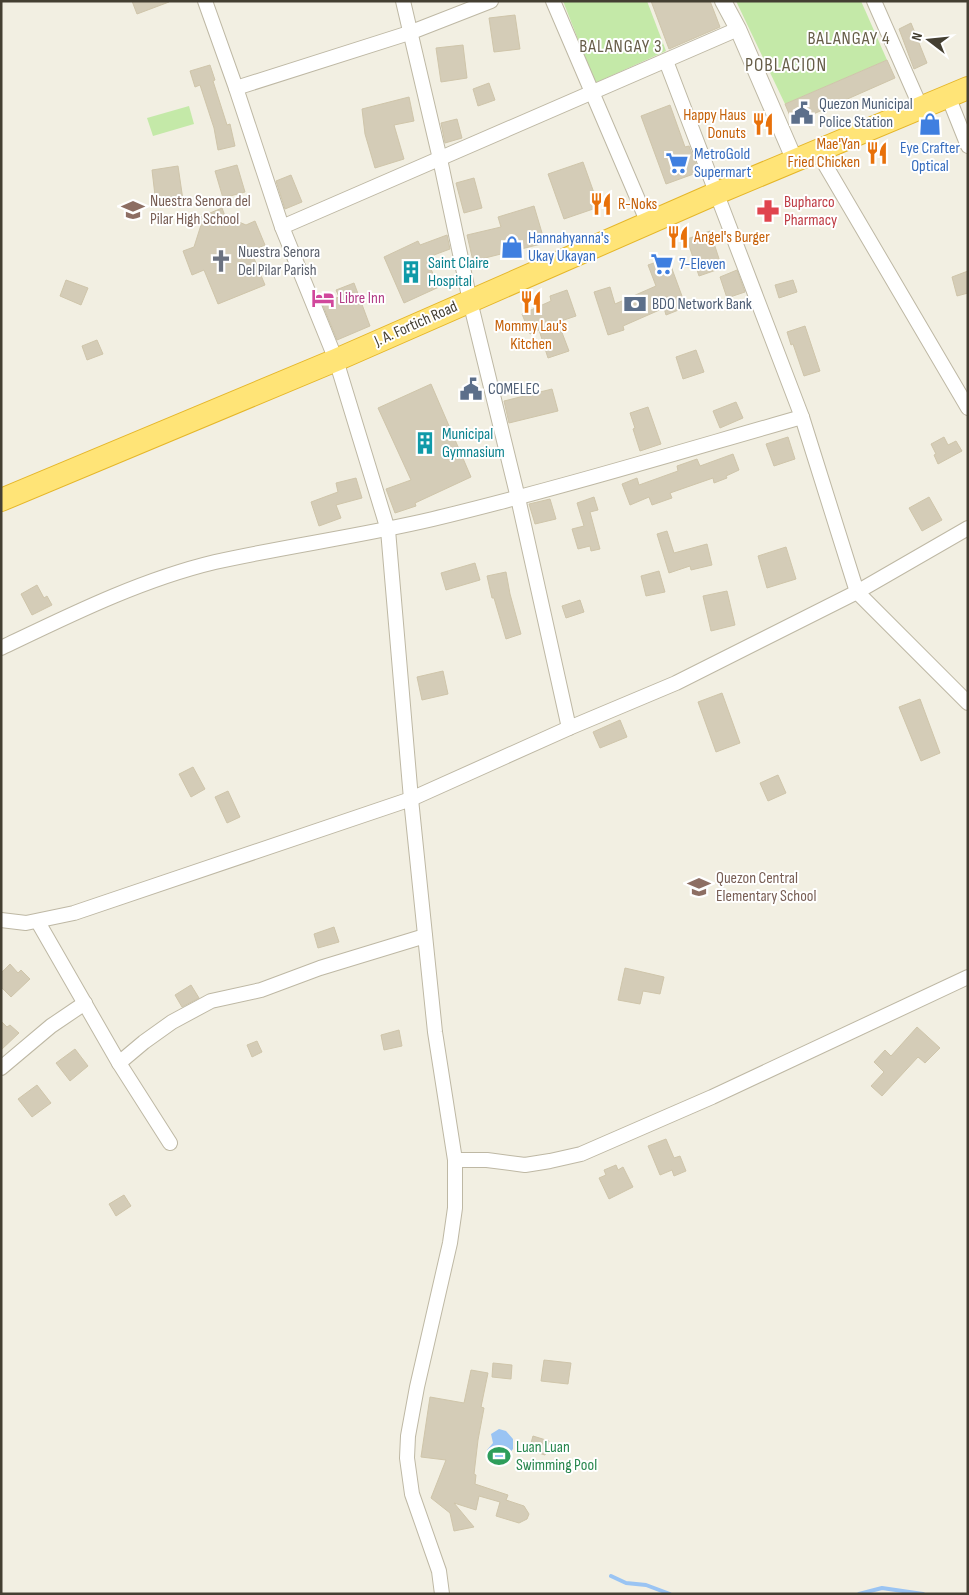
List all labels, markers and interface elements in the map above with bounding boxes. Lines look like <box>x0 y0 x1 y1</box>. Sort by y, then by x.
north arrow <box>904 15 954 65</box>
district label: BALANGAY 4 <box>807 28 891 49</box>
text: N <box>908 31 926 42</box>
district label: BALANGAY 3 <box>579 36 663 57</box>
district label: POBLACION <box>745 54 827 77</box>
place label: Quezon Municipal Police Station <box>819 95 913 132</box>
public building icon: Quezon Municipal Police Station <box>789 100 815 126</box>
place label: Happy Haus Donuts <box>683 106 746 143</box>
restaurant icon: Happy Haus Donuts <box>750 111 776 137</box>
shop icon: Eye Crafter Optical <box>917 111 943 137</box>
place label: Mae'Yan Fried Chicken <box>788 135 860 172</box>
place label: Eye Crafter Optical <box>900 139 960 176</box>
restaurant icon: Mae'Yan Fried Chicken <box>864 140 890 166</box>
place label: MetroGold Supermart <box>694 145 751 182</box>
supermarket icon: MetroGold Supermart <box>664 150 690 176</box>
restaurant icon: R-Noks <box>588 191 614 217</box>
place label: Nuestra Senora del Pilar High School <box>150 192 251 229</box>
place label: Bupharco Pharmacy <box>784 193 837 230</box>
place label: R-Noks <box>618 195 658 214</box>
school or university icon: Nuestra Senora del Pilar High School <box>120 197 146 223</box>
pharmacy icon: Bupharco Pharmacy <box>755 198 781 224</box>
restaurant icon: Angel's Burger <box>665 224 691 250</box>
place label: Angel's Burger <box>693 228 770 247</box>
place label: Hannahyanna's Ukay Ukayan <box>528 229 609 266</box>
shop icon: Hannahyanna's Ukay Ukayan <box>499 234 525 260</box>
place label: Nuestra Senora Del Pilar Parish <box>238 243 320 280</box>
church icon: Nuestra Senora Del Pilar Parish <box>208 248 234 274</box>
supermarket icon: 7-Eleven <box>649 251 675 277</box>
place label: Saint Claire Hospital <box>428 254 489 291</box>
place label: 7-Eleven <box>679 255 726 274</box>
building icon: Saint Claire Hospital <box>398 259 424 285</box>
hotel icon: Libre Inn <box>310 285 336 311</box>
place label: Libre Inn <box>339 289 385 308</box>
restaurant icon: Mommy Lau's Kitchen <box>518 289 544 315</box>
bank icon: BDO Network Bank <box>622 291 648 317</box>
place label: BDO Network Bank <box>652 295 752 314</box>
street label: J. A. Fortich Road <box>371 297 460 351</box>
place label: Mommy Lau's Kitchen <box>495 317 567 354</box>
public building icon: COMELEC <box>458 376 484 402</box>
place label: COMELEC <box>488 380 540 399</box>
place label: Municipal Gymnasium <box>442 425 505 462</box>
building icon: Municipal Gymnasium <box>412 430 438 456</box>
place label: Quezon Central Elementary School <box>716 869 816 906</box>
school or university icon: Quezon Central Elementary School <box>686 874 712 900</box>
place label: Luan Luan Swimming Pool <box>516 1438 597 1475</box>
sports icon: Luan Luan Swimming Pool <box>486 1443 512 1469</box>

